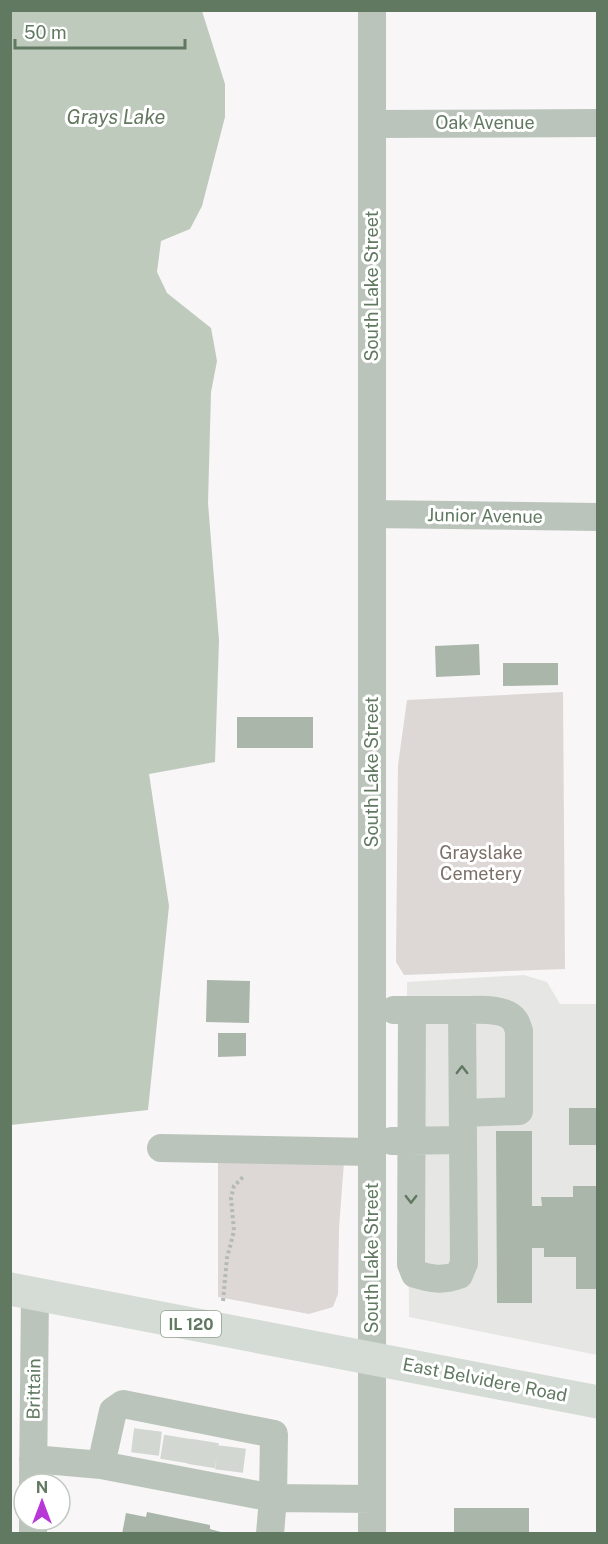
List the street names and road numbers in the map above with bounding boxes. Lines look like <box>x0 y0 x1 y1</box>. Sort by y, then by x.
street label: Oak Avenue <box>435 112 535 133</box>
street label: South Lake Street <box>361 210 382 362</box>
street label: Junior Avenue <box>427 504 543 527</box>
street label: South Lake Street <box>361 696 382 848</box>
street label: South Lake Street <box>361 1182 382 1334</box>
road number: IL 120 <box>161 1311 221 1337</box>
street label: East Belvidere Road <box>401 1353 569 1406</box>
street label: Brittain <box>22 1358 45 1420</box>

